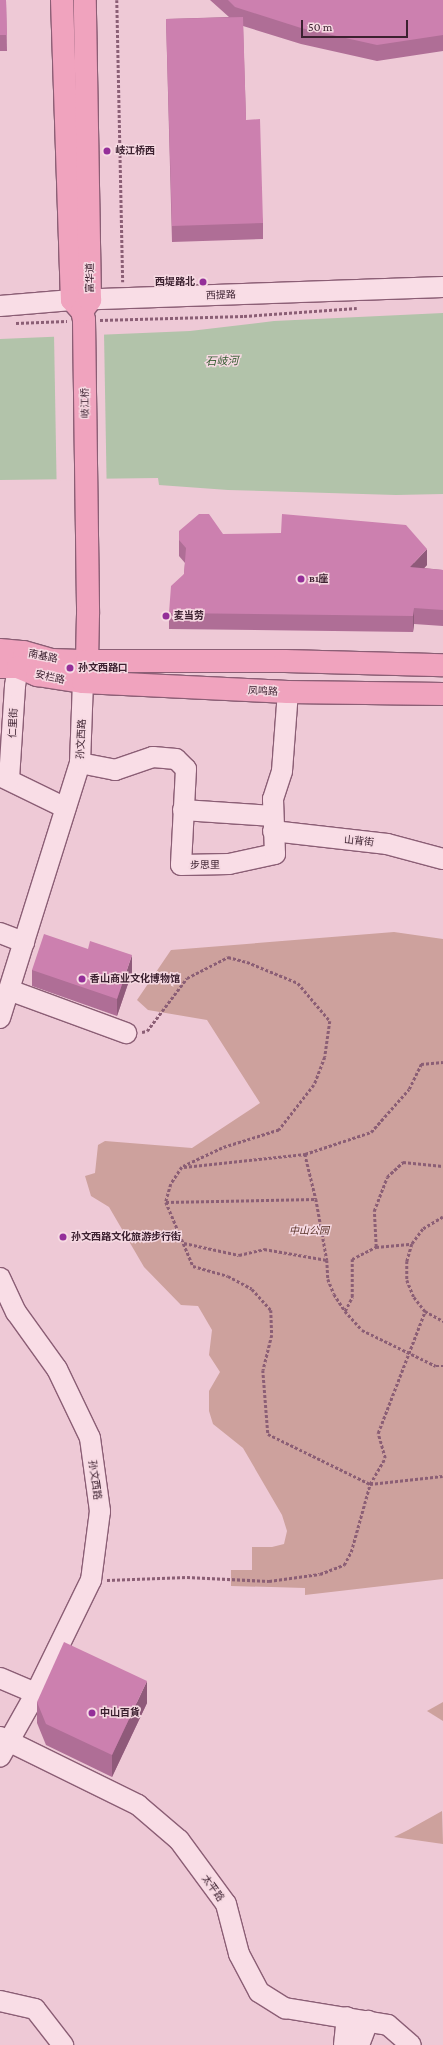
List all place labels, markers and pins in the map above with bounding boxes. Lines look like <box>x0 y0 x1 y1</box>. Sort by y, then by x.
place label: 岐江桥西 <box>115 145 155 157</box>
marker: 岐江桥西 <box>102 146 112 156</box>
place label: 西堤路北 <box>155 276 195 288</box>
marker: 西堤路北 <box>198 277 208 287</box>
place label: B1座 <box>309 573 329 585</box>
marker: B1座 <box>296 574 306 584</box>
place label: 麦当劳 <box>174 610 204 622</box>
marker: 麦当劳 <box>161 611 171 621</box>
place label: 孙文西路口 <box>78 662 128 674</box>
marker: 孙文西路口 <box>65 663 75 673</box>
place label: 香山商业文化博物馆 <box>90 973 180 985</box>
marker: 香山商业文化博物馆 <box>77 974 87 984</box>
place label: 孙文西路文化旅游步行街 <box>71 1231 181 1243</box>
marker: 孙文西路文化旅游步行街 <box>58 1232 68 1242</box>
place label: 中山百貨 <box>100 1707 140 1719</box>
marker: 中山百貨 <box>87 1708 97 1718</box>

